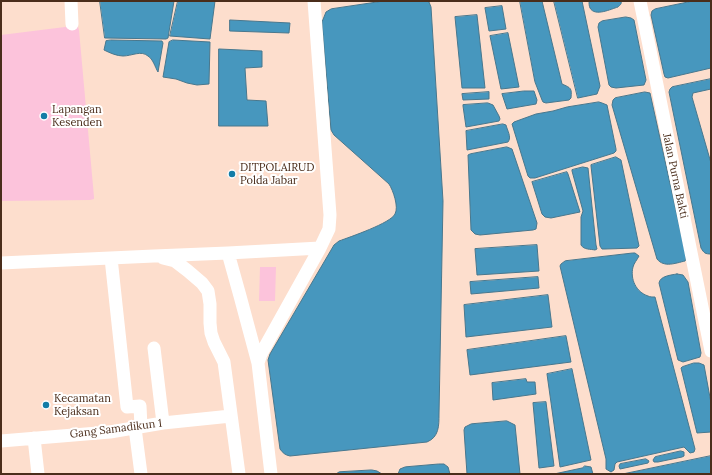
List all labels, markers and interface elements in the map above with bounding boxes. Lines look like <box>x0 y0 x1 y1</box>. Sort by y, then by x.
place label: Lapangan Kesenden <box>52 103 102 129</box>
marker: Lapangan Kesenden <box>39 111 49 121</box>
street label: Jalan Purna Bakti <box>660 132 690 220</box>
place label: DITPOLAIRUD Polda Jabar <box>240 161 315 187</box>
marker: DITPOLAIRUD Polda Jabar <box>227 169 237 179</box>
place label: Kecamatan Kejaksan <box>54 392 111 418</box>
marker: Kecamatan Kejaksan <box>41 400 51 410</box>
street label: Gang Samadikun 1 <box>69 417 163 441</box>

